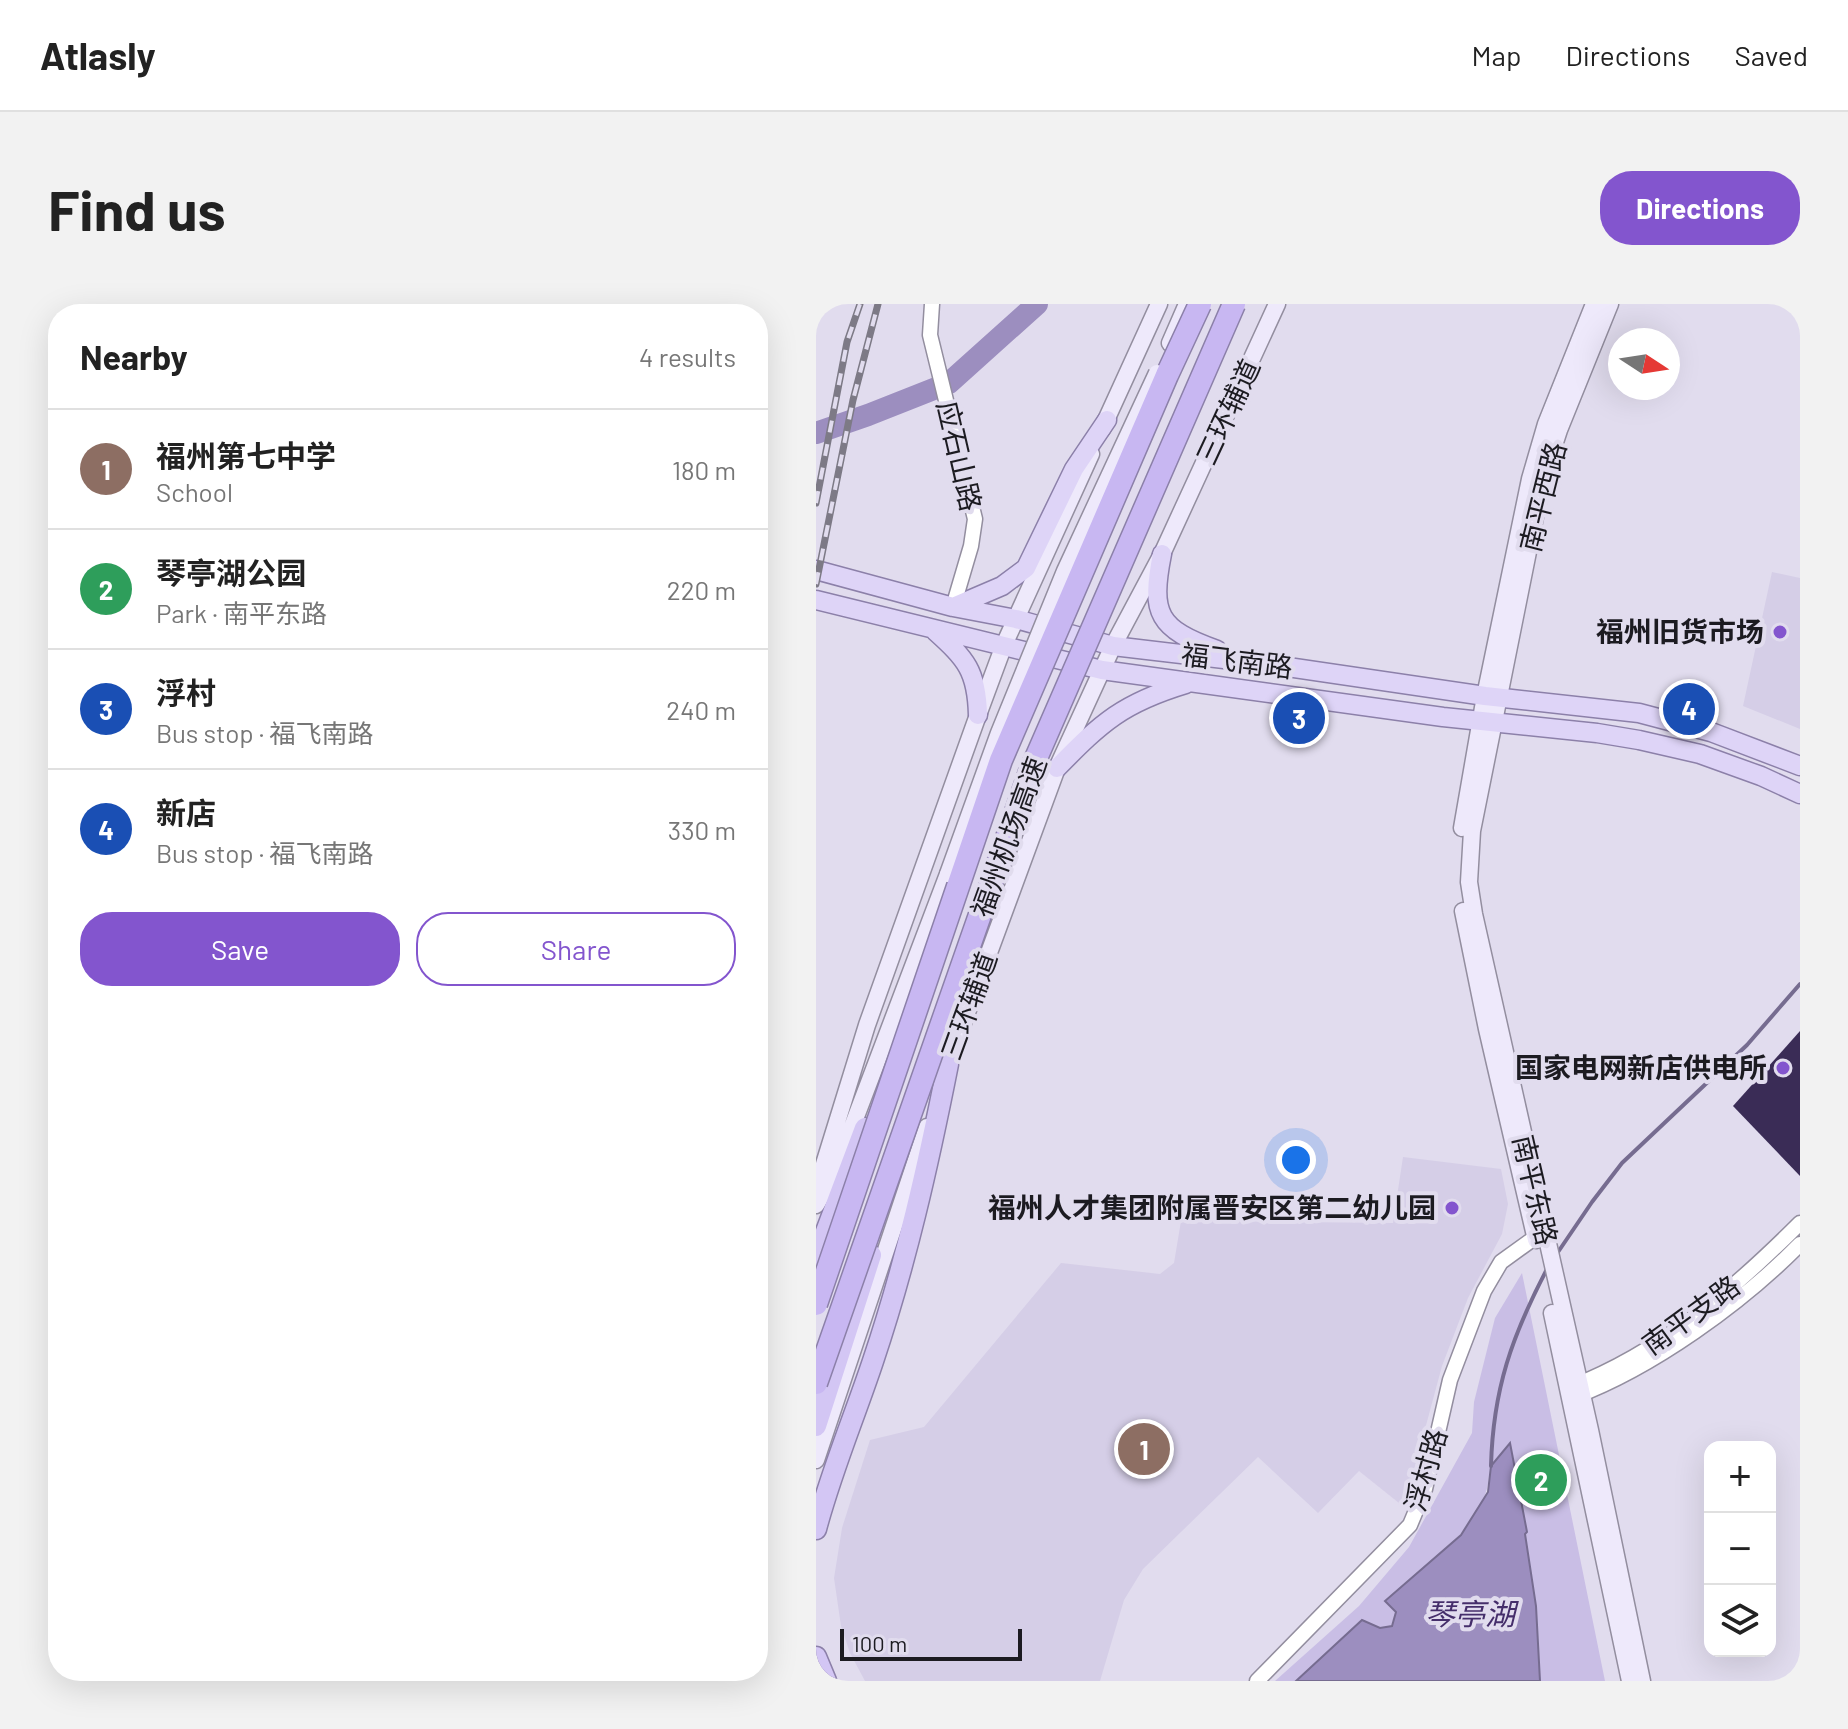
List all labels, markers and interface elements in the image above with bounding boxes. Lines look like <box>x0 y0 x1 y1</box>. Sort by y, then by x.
text: Atlasly <box>40 32 156 78</box>
text: Map <box>1472 38 1521 72</box>
text: Directions <box>1565 38 1691 72</box>
text: Saved <box>1735 38 1808 72</box>
button: Directions <box>1600 171 1800 245</box>
text: Find us <box>48 175 226 242</box>
north arrow <box>1608 328 1680 400</box>
text: Nearby <box>80 336 188 377</box>
text: 4 results <box>639 341 736 372</box>
street label: 三环辅道 <box>1188 354 1266 470</box>
street label: 应石山路 <box>931 397 989 514</box>
text: 福州第七中学 <box>156 437 336 473</box>
street label: 南平西路 <box>1512 438 1572 555</box>
text: 1 <box>101 454 111 485</box>
text: 180 m <box>672 454 736 485</box>
text: School <box>156 476 233 507</box>
text: 琴亭湖公园 <box>156 554 306 590</box>
text: 2 <box>99 574 113 605</box>
text: 220 m <box>667 574 736 605</box>
text: Park · 南平东路 <box>156 597 327 628</box>
place label: 福州旧货市场 <box>1596 614 1764 648</box>
marker: 福州旧货市场 <box>1771 623 1789 641</box>
street label: 福飞南路 <box>1179 636 1295 684</box>
text: 浮村 <box>156 674 216 710</box>
pin: 4 <box>1663 679 1715 739</box>
pin: 3 <box>1273 688 1325 748</box>
text: 3 <box>99 694 113 725</box>
text: 240 m <box>666 694 736 725</box>
text: Bus stop · 福飞南路 <box>156 717 374 748</box>
street label: 福州机场高速 <box>963 752 1053 921</box>
text: 新店 <box>156 794 216 830</box>
text: 4 <box>98 814 114 845</box>
text: 330 m <box>668 814 736 845</box>
text: Bus stop · 福飞南路 <box>156 837 374 868</box>
button: Save <box>80 912 400 986</box>
button: Share <box>416 912 736 986</box>
street label: 三环辅道 <box>933 947 1003 1064</box>
place label: 国家电网新店供电所 <box>1515 1050 1767 1084</box>
marker: 国家电网新店供电所 <box>1774 1059 1792 1077</box>
street label: 南平东路 <box>1507 1131 1565 1248</box>
your location <box>1276 1140 1316 1180</box>
place label: 福州人才集团附属晋安区第二幼儿园 <box>988 1190 1436 1224</box>
marker: 福州人才集团附属晋安区第二幼儿园 <box>1443 1199 1461 1217</box>
street label: 南平支路 <box>1635 1268 1746 1361</box>
pin: 1 <box>1118 1419 1170 1479</box>
street label: 浮村路 <box>1397 1425 1453 1515</box>
map controls <box>1704 1441 1776 1657</box>
button: + <box>1704 1441 1776 1513</box>
pin: 2 <box>1515 1450 1567 1510</box>
button: − <box>1704 1513 1776 1585</box>
button: layers <box>1704 1585 1776 1657</box>
water label: 琴亭湖 <box>1425 1595 1519 1631</box>
scale bar <box>840 1625 1022 1661</box>
text: 100 m <box>852 1630 907 1656</box>

